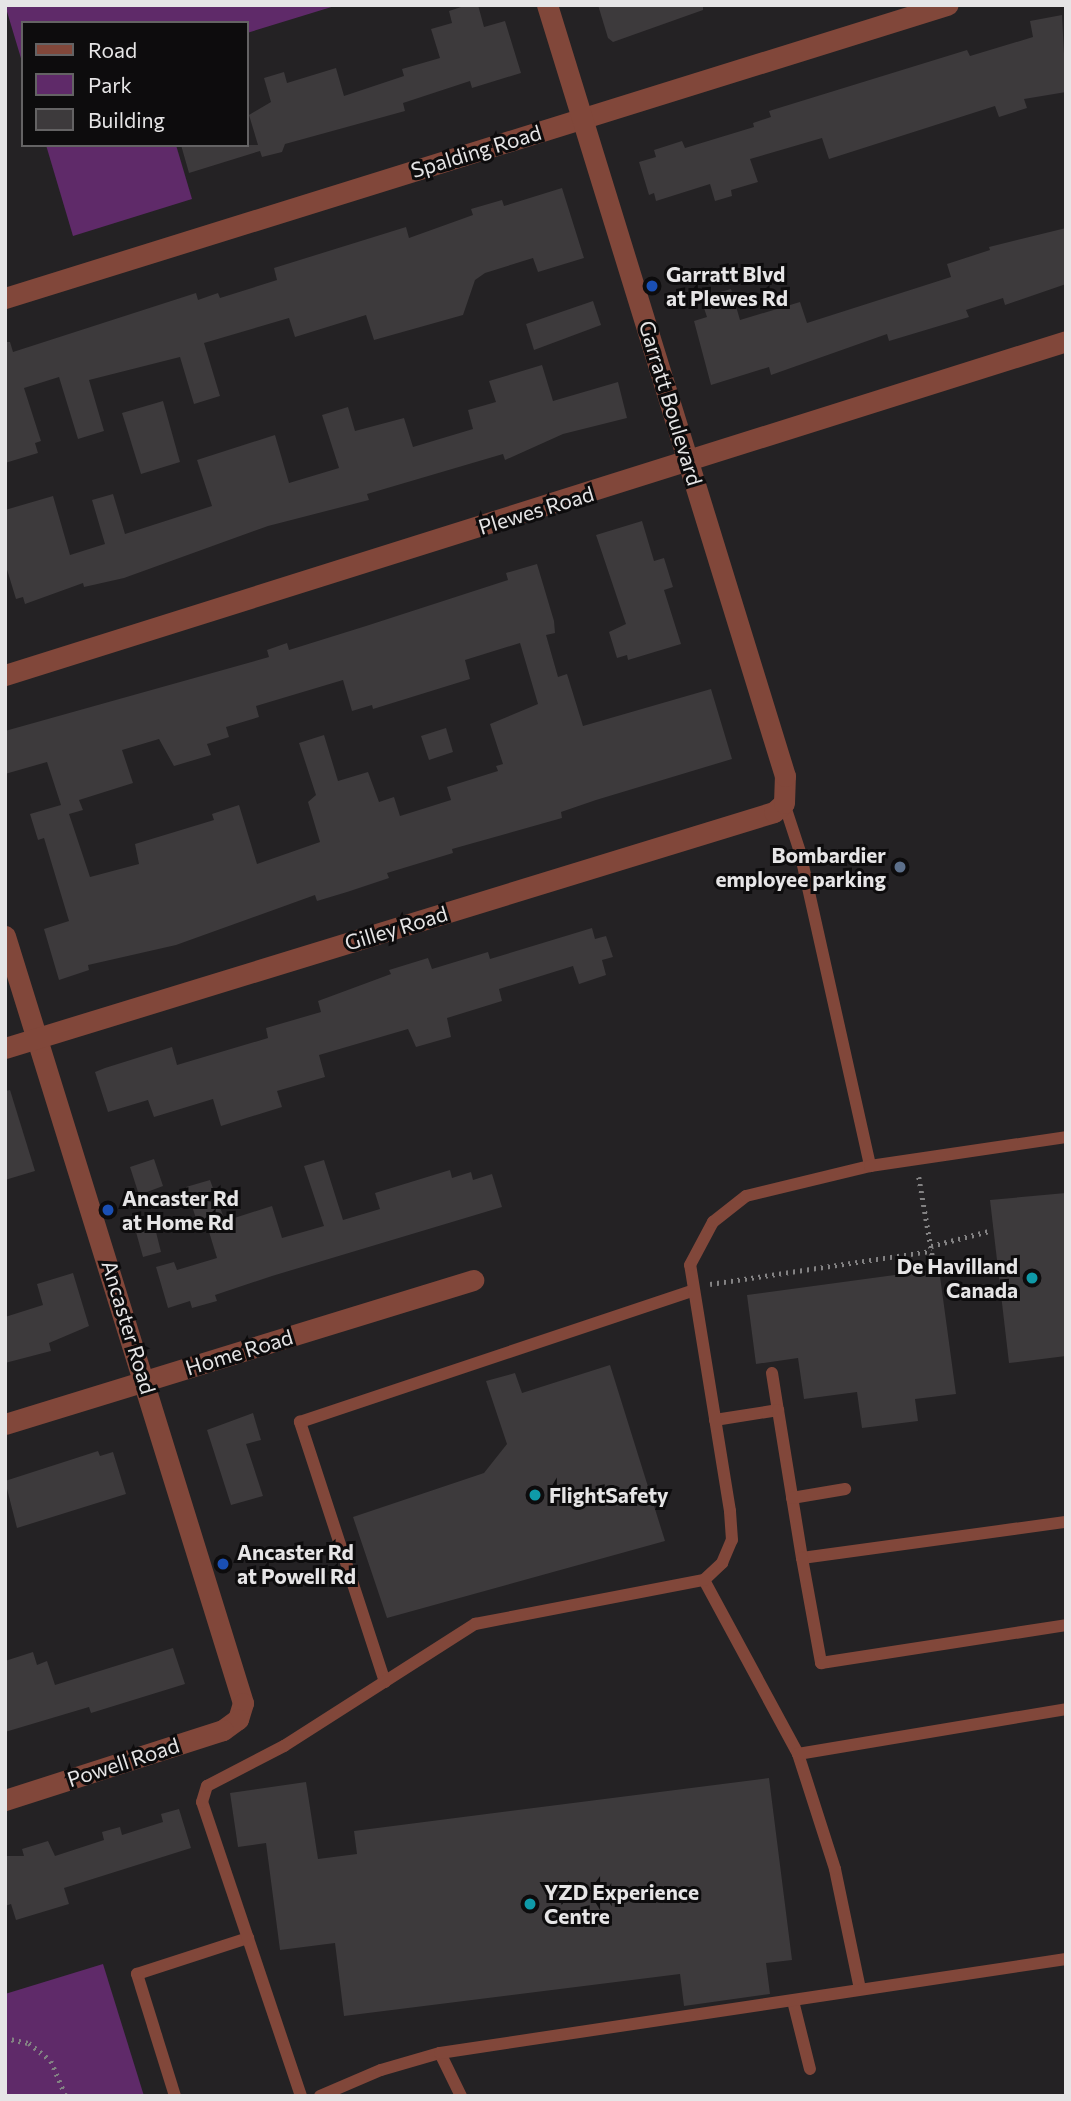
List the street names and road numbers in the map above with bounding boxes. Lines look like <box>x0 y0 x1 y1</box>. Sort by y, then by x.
street label: Spalding Road <box>408 119 544 183</box>
street label: Garratt Boulevard <box>634 318 708 488</box>
street label: Plewes Road <box>475 480 597 540</box>
street label: Gilley Road <box>342 900 450 956</box>
street label: Ancaster Road <box>97 1257 161 1397</box>
street label: Home Road <box>182 1324 296 1380</box>
street label: Powell Road <box>64 1732 182 1792</box>

